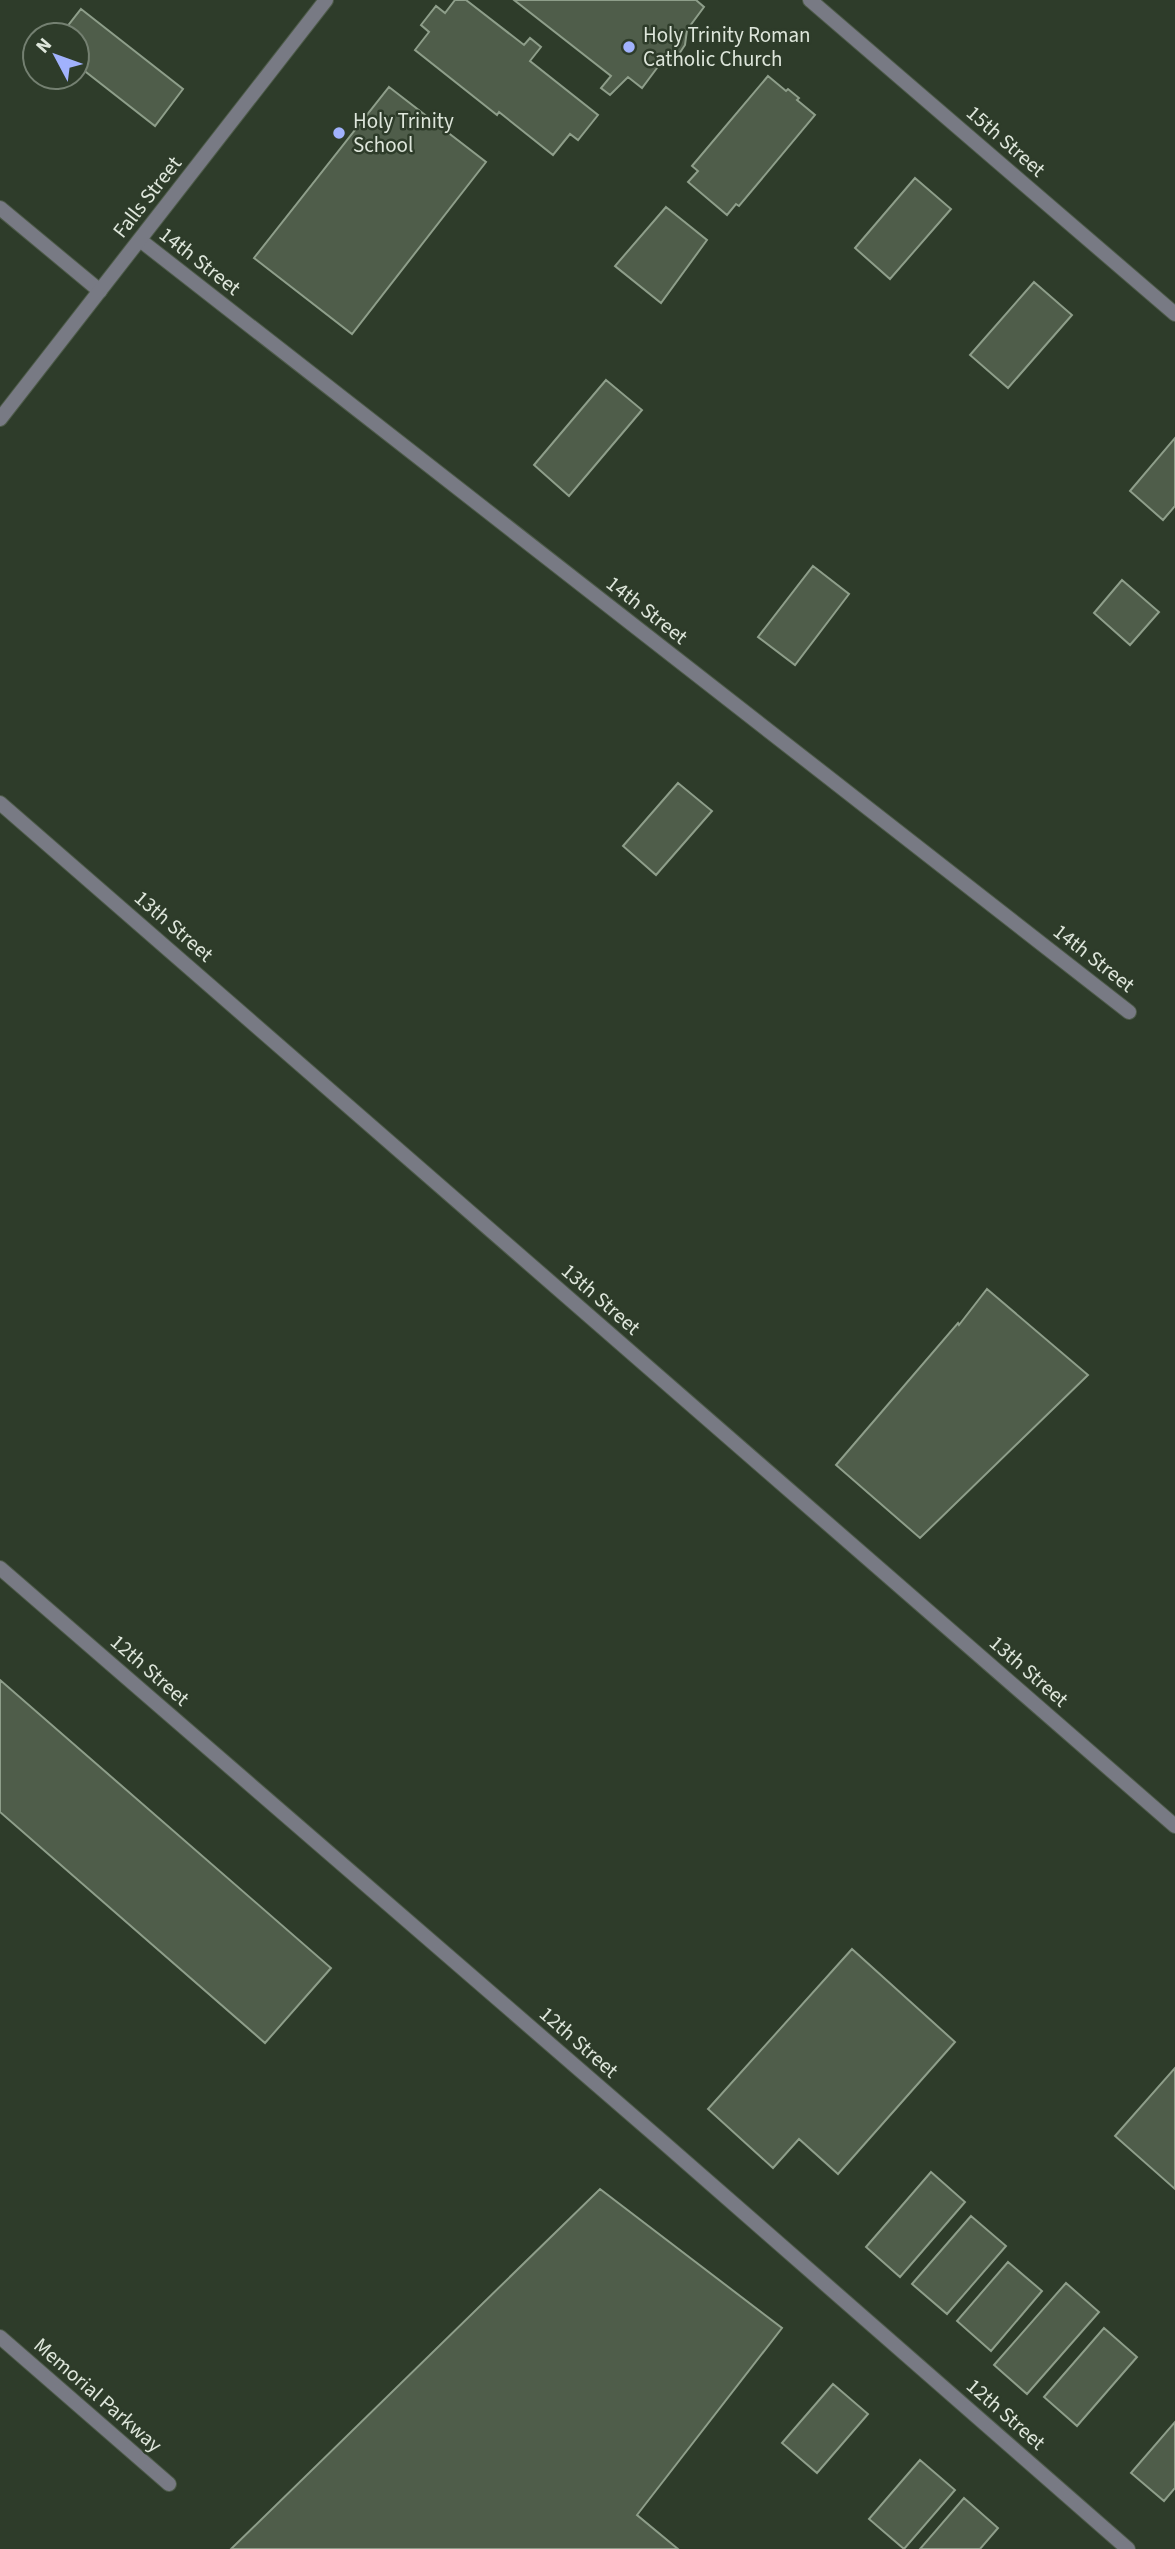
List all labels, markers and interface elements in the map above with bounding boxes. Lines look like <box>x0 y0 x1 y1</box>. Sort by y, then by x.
place label: Holy Trinity Roman Catholic Church <box>643 20 811 74</box>
north arrow <box>21 21 91 91</box>
text: N <box>30 32 59 59</box>
marker: Holy Trinity Roman Catholic Church <box>621 39 637 55</box>
street label: 15th Street <box>960 98 1052 184</box>
place label: Holy Trinity School <box>353 106 454 160</box>
marker: Holy Trinity School <box>331 125 347 141</box>
street label: Falls Street <box>105 150 189 244</box>
street label: 14th Street <box>153 220 247 302</box>
street label: 14th Street <box>600 569 694 651</box>
street label: 13th Street <box>128 883 220 969</box>
street label: 14th Street <box>1047 917 1141 999</box>
street label: 13th Street <box>555 1256 647 1342</box>
street label: 12th Street <box>104 1627 196 1713</box>
street label: 13th Street <box>983 1628 1075 1714</box>
street label: 12th Street <box>533 1999 625 2085</box>
street label: Memorial Parkway <box>27 2331 169 2459</box>
street label: 12th Street <box>960 2371 1052 2457</box>

